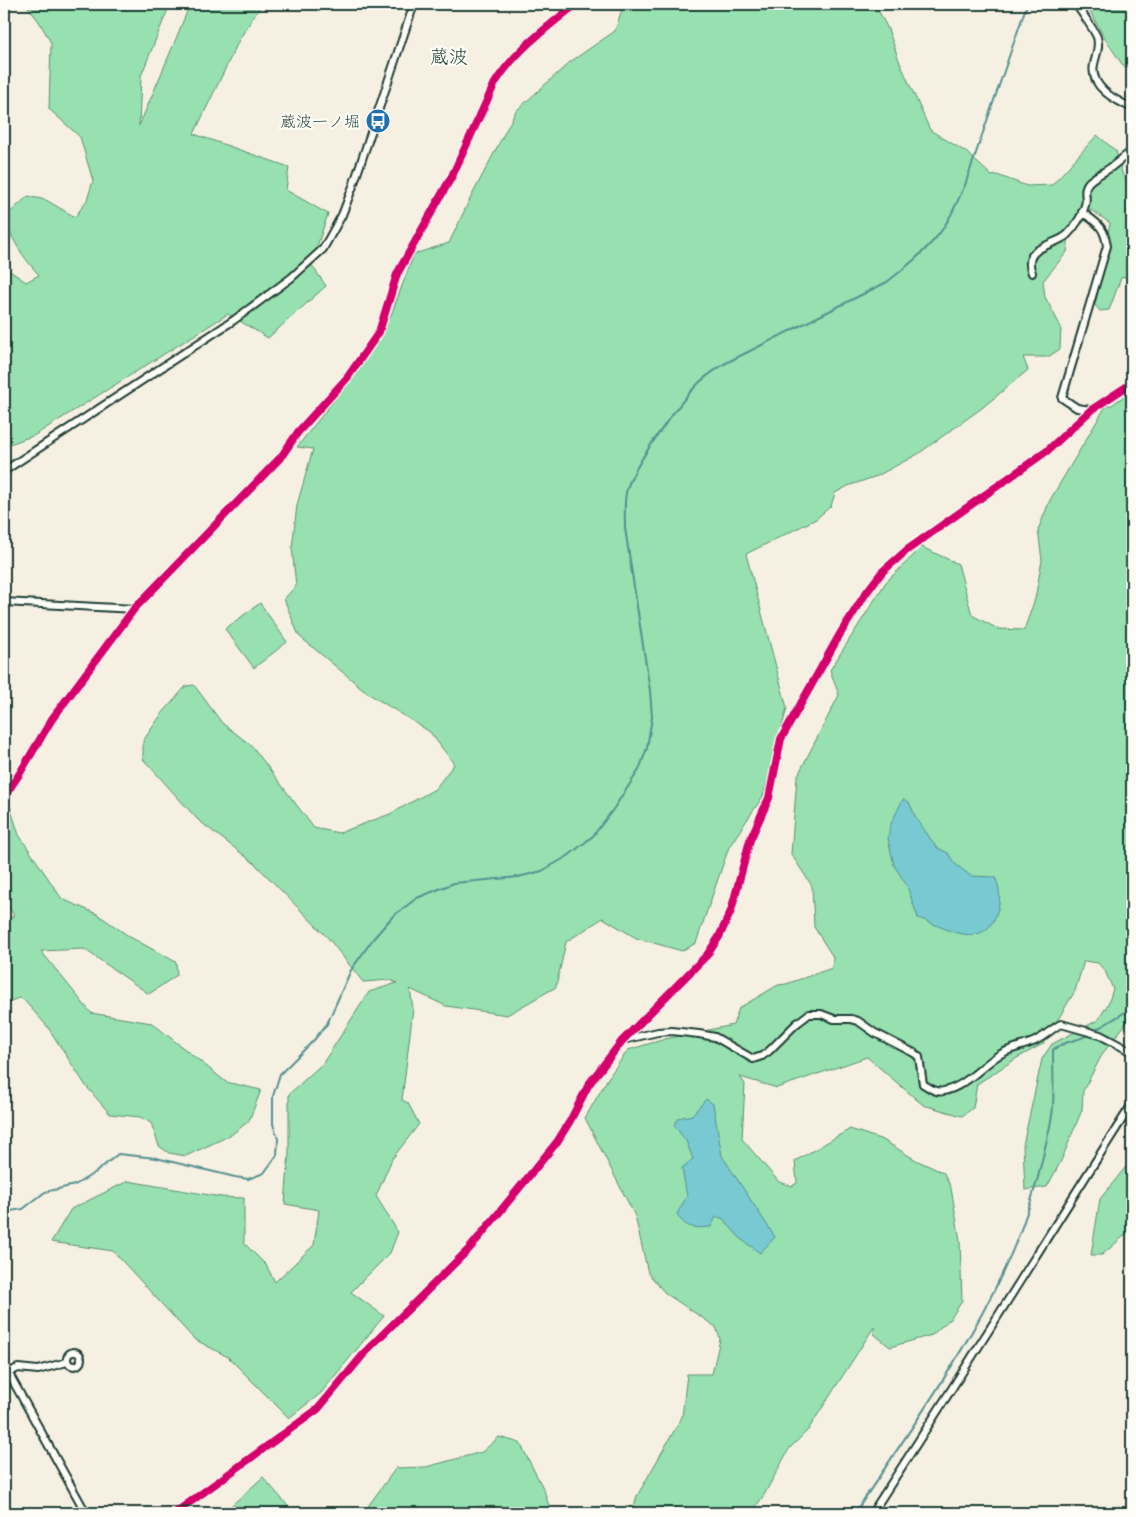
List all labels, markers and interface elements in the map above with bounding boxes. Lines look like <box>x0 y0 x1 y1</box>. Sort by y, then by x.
district label: 蔵波 <box>430 46 468 69</box>
bus stop icon: 蔵波一ノ堀 <box>365 108 391 134</box>
place label: 蔵波一ノ堀 <box>280 113 360 132</box>

